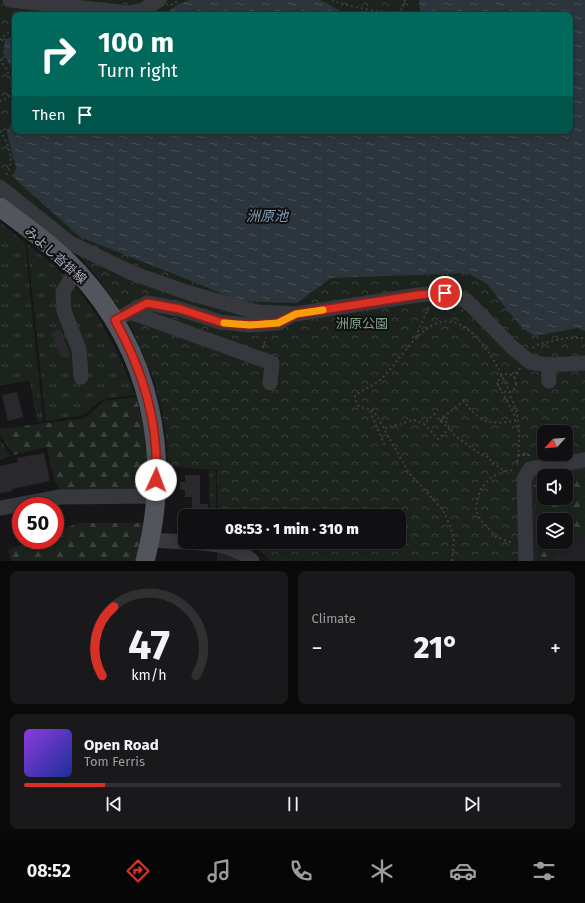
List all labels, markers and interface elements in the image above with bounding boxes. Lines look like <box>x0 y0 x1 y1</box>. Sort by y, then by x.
text: 100 m <box>98 26 174 59</box>
icon: right <box>32 28 84 80</box>
text: Turn right <box>98 60 178 82</box>
icon: arrive <box>74 104 96 126</box>
text: Then <box>32 106 66 124</box>
water label: 洲原池 <box>246 208 290 225</box>
street label: みよし沓掛線 <box>22 224 90 287</box>
pin <box>428 276 462 310</box>
icon: arrive <box>434 282 456 304</box>
park label: 洲原公園 <box>336 316 388 331</box>
north arrow <box>537 425 573 461</box>
map controls <box>537 425 573 549</box>
position arrow <box>135 459 177 501</box>
button: sound <box>537 469 573 505</box>
speed limit sign: 50 <box>12 497 64 549</box>
button: layers <box>537 513 573 549</box>
text: 08:53 · 1 min · 310 m <box>225 520 359 538</box>
text: Climate <box>312 611 356 626</box>
text: 47 <box>128 619 170 669</box>
text: 21° <box>414 630 459 666</box>
text: − <box>312 635 323 662</box>
text: + <box>550 635 561 662</box>
text: km/h <box>131 666 166 683</box>
text: Open Road <box>84 736 159 754</box>
text: Tom Ferris <box>84 754 145 769</box>
icon: previous <box>103 793 125 815</box>
icon: pause <box>282 793 304 815</box>
icon: next <box>461 793 483 815</box>
icon: directions <box>124 857 152 885</box>
icon: music <box>205 857 233 885</box>
icon: phone <box>287 857 315 885</box>
icon: climate <box>368 857 396 885</box>
icon: car <box>449 857 477 885</box>
icon: filters <box>530 857 558 885</box>
text: 08:52 <box>27 860 71 882</box>

